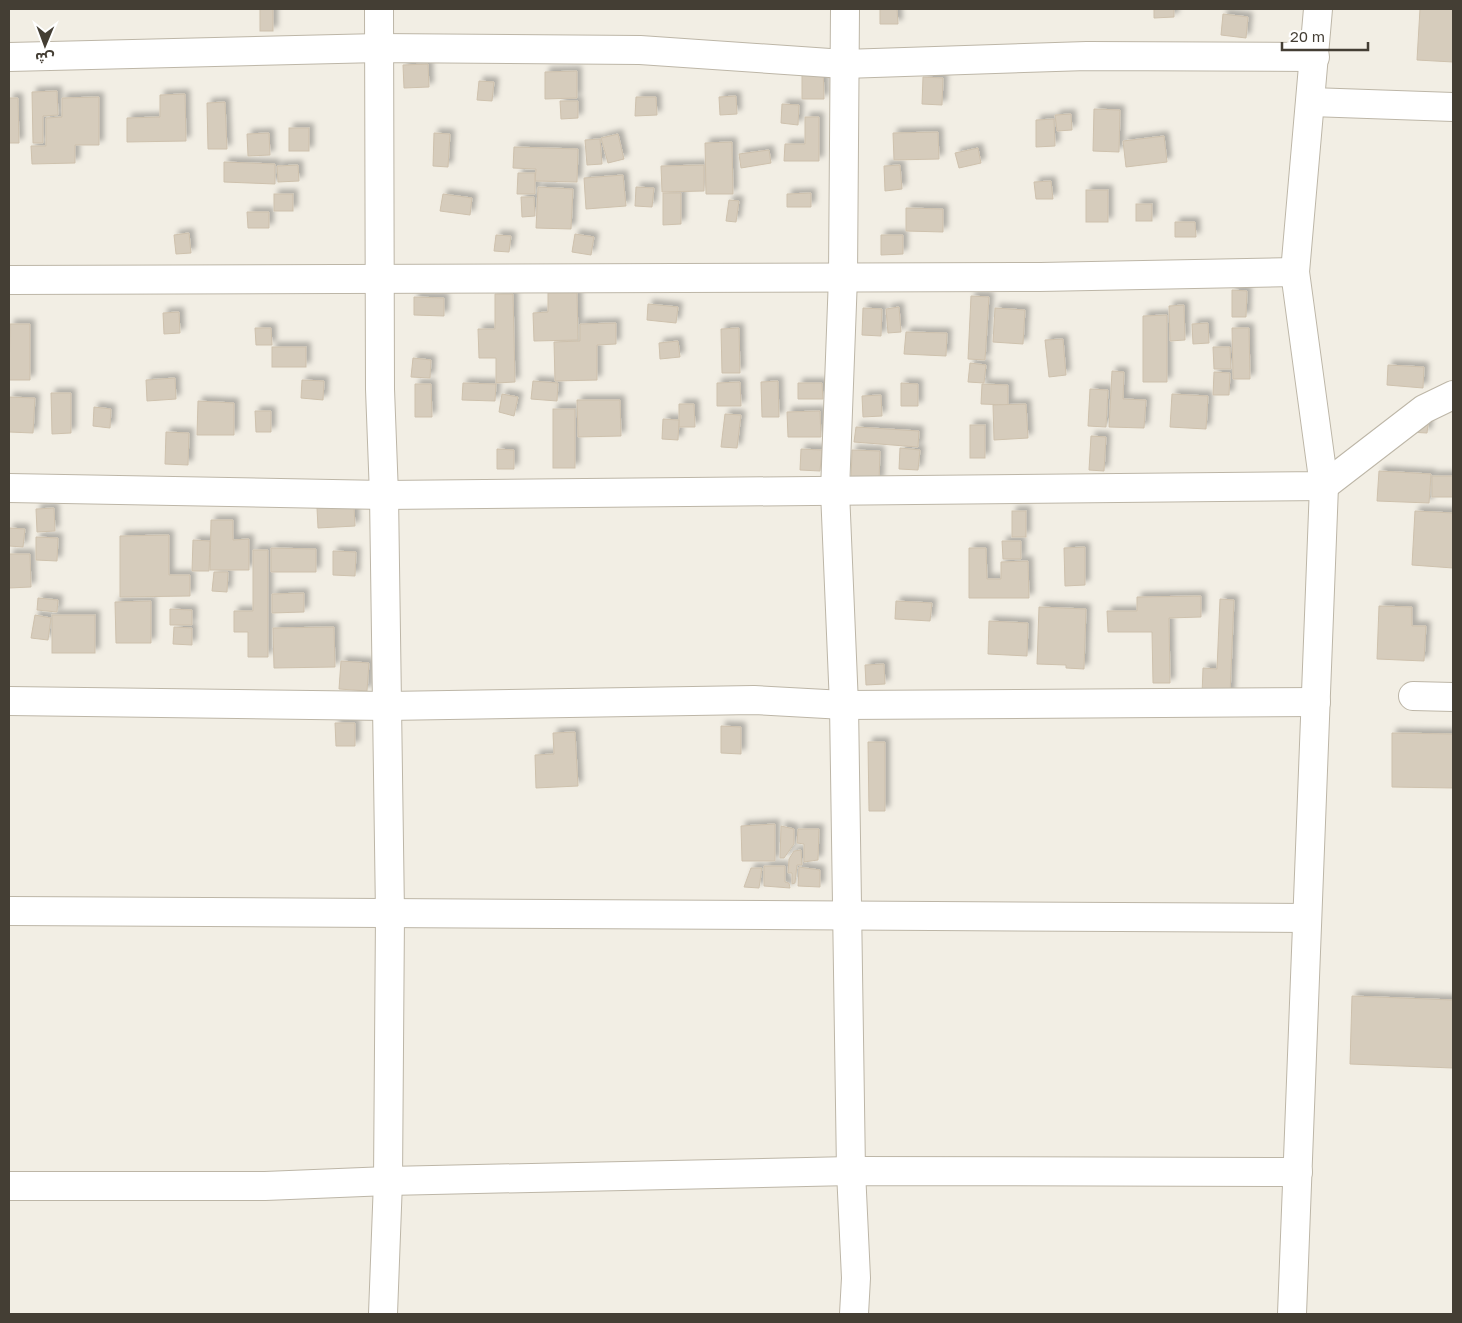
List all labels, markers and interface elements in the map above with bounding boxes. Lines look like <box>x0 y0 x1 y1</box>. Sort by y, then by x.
north arrow <box>20 20 70 70</box>
scale bar <box>1282 20 1368 52</box>
text: 20 m <box>1290 27 1325 45</box>
text: ش <box>35 50 55 67</box>

